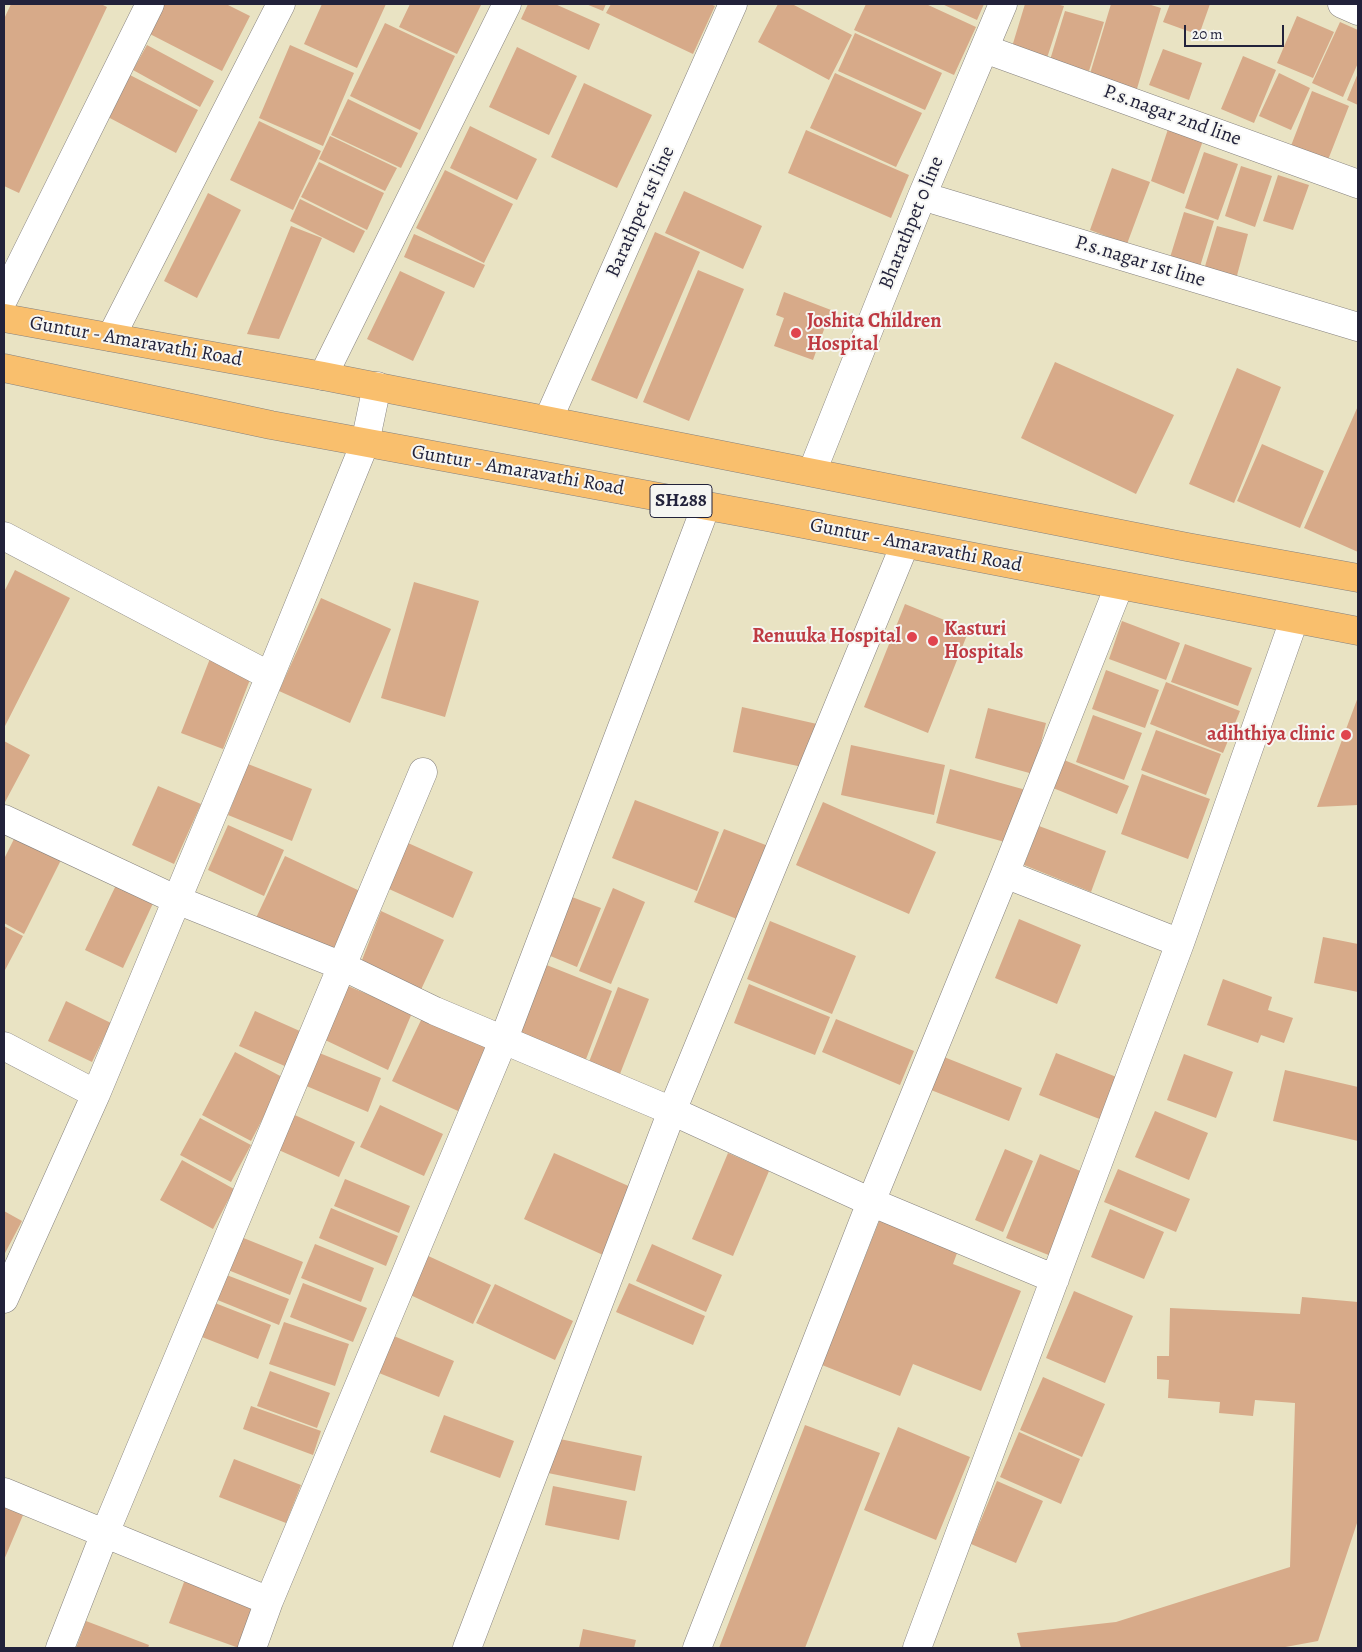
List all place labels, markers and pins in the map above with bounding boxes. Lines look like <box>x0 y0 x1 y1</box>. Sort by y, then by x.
place label: Joshita Children Hospital <box>807 310 942 357</box>
marker: Joshita Children Hospital <box>789 326 803 340</box>
place label: Kasturi Hospitals <box>944 618 1023 665</box>
place label: Renuuka Hospital <box>752 625 901 649</box>
marker: Renuuka Hospital <box>905 630 919 644</box>
marker: Kasturi Hospitals <box>926 634 940 648</box>
place label: adihthiya clinic <box>1207 723 1335 747</box>
marker: adihthiya clinic <box>1339 728 1353 742</box>

